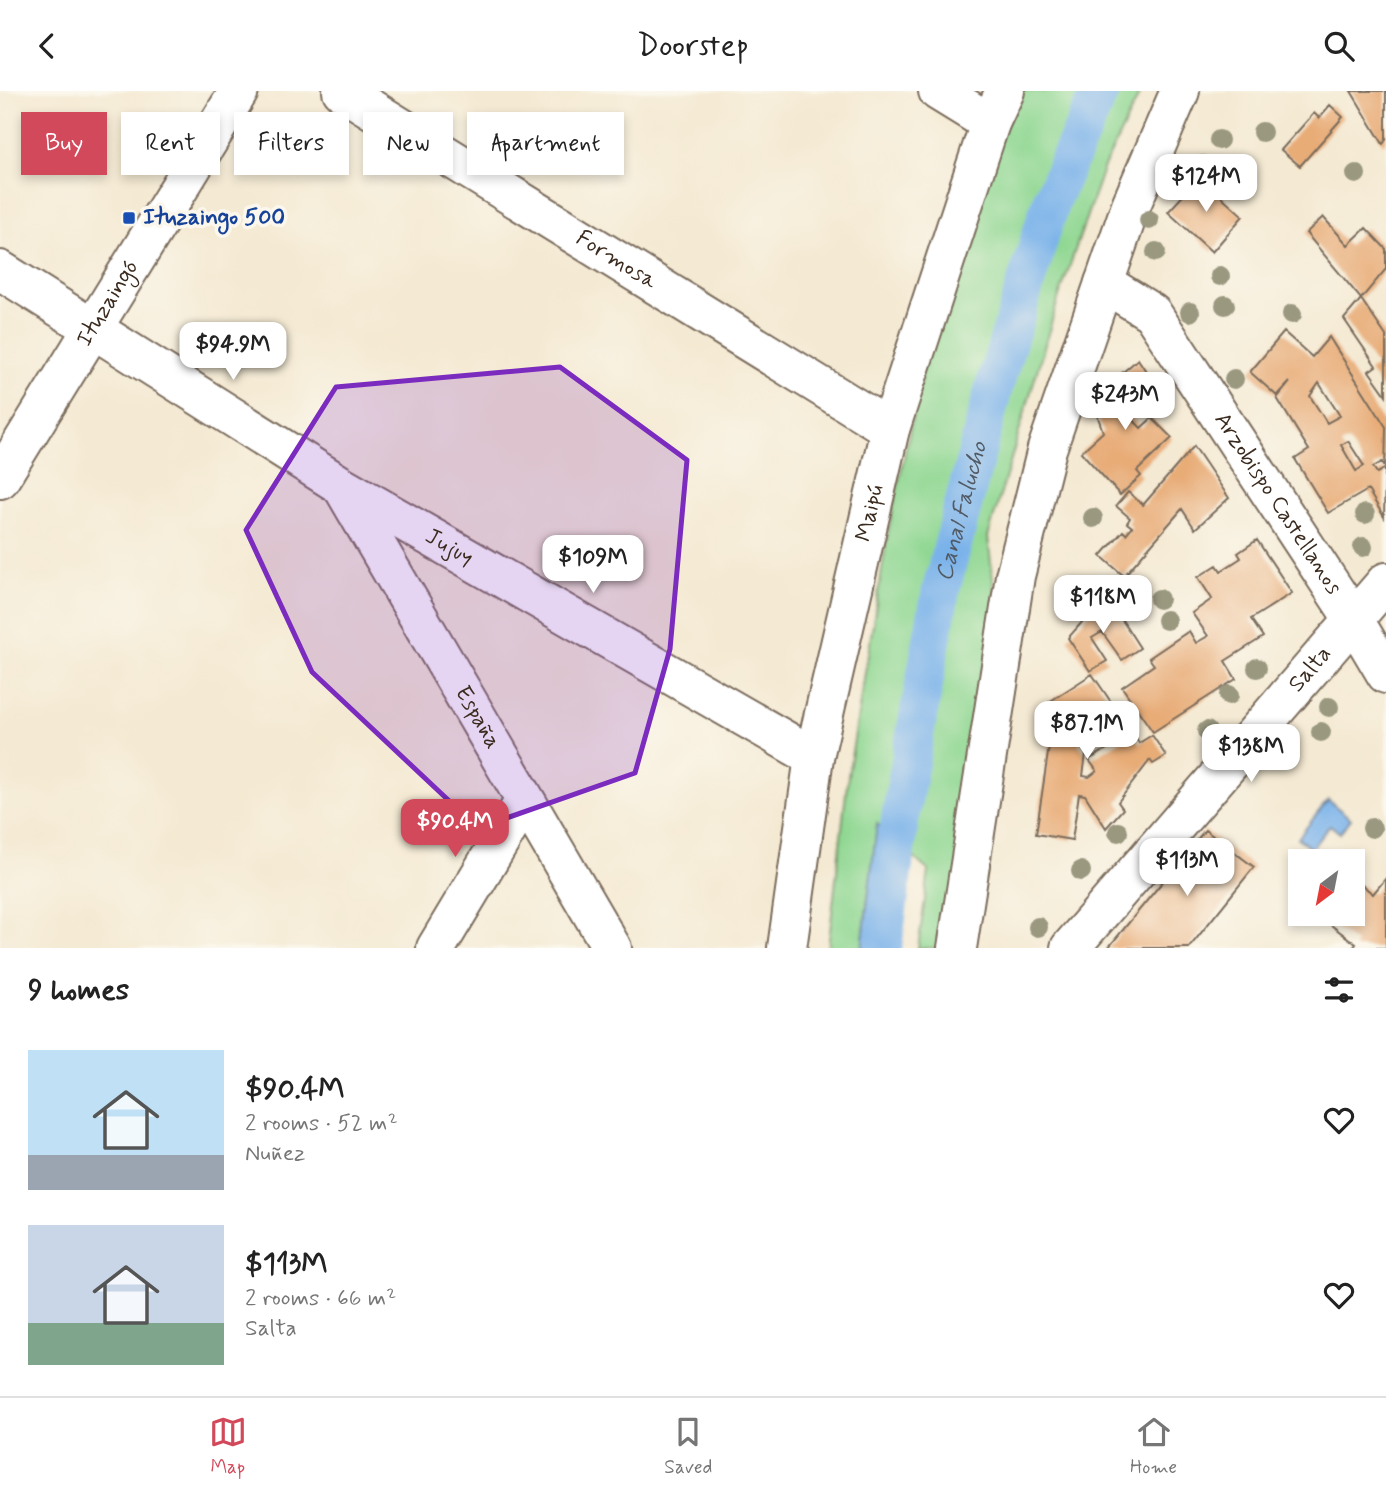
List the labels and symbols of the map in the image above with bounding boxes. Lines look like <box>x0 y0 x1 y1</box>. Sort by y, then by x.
pin: $124M <box>1157 155 1255 214</box>
place label: Ituzaingo 500 <box>143 203 285 235</box>
marker: Ituzaingo 500 <box>121 210 137 226</box>
street label: Formosa <box>570 224 662 296</box>
street label: Ituzaingó <box>70 255 146 352</box>
pin: $94.9M <box>176 323 290 382</box>
pin: $243M <box>1076 373 1174 432</box>
street label: Arzobispo Castellanos <box>1207 407 1348 601</box>
water label: Canal Falucho <box>928 438 995 584</box>
street label: Maipú <box>849 482 892 545</box>
street label: Jujuy <box>420 522 479 573</box>
pin: $109M <box>544 535 642 595</box>
pin: $118M <box>1054 575 1152 635</box>
street label: Salta <box>1282 640 1339 699</box>
street label: España <box>447 681 507 754</box>
pin: $87.1M <box>1030 701 1144 761</box>
pin: $138M <box>1202 725 1300 784</box>
pin: $90.4M <box>398 799 512 859</box>
pin: $113M <box>1138 839 1236 898</box>
north arrow <box>1288 849 1365 926</box>

